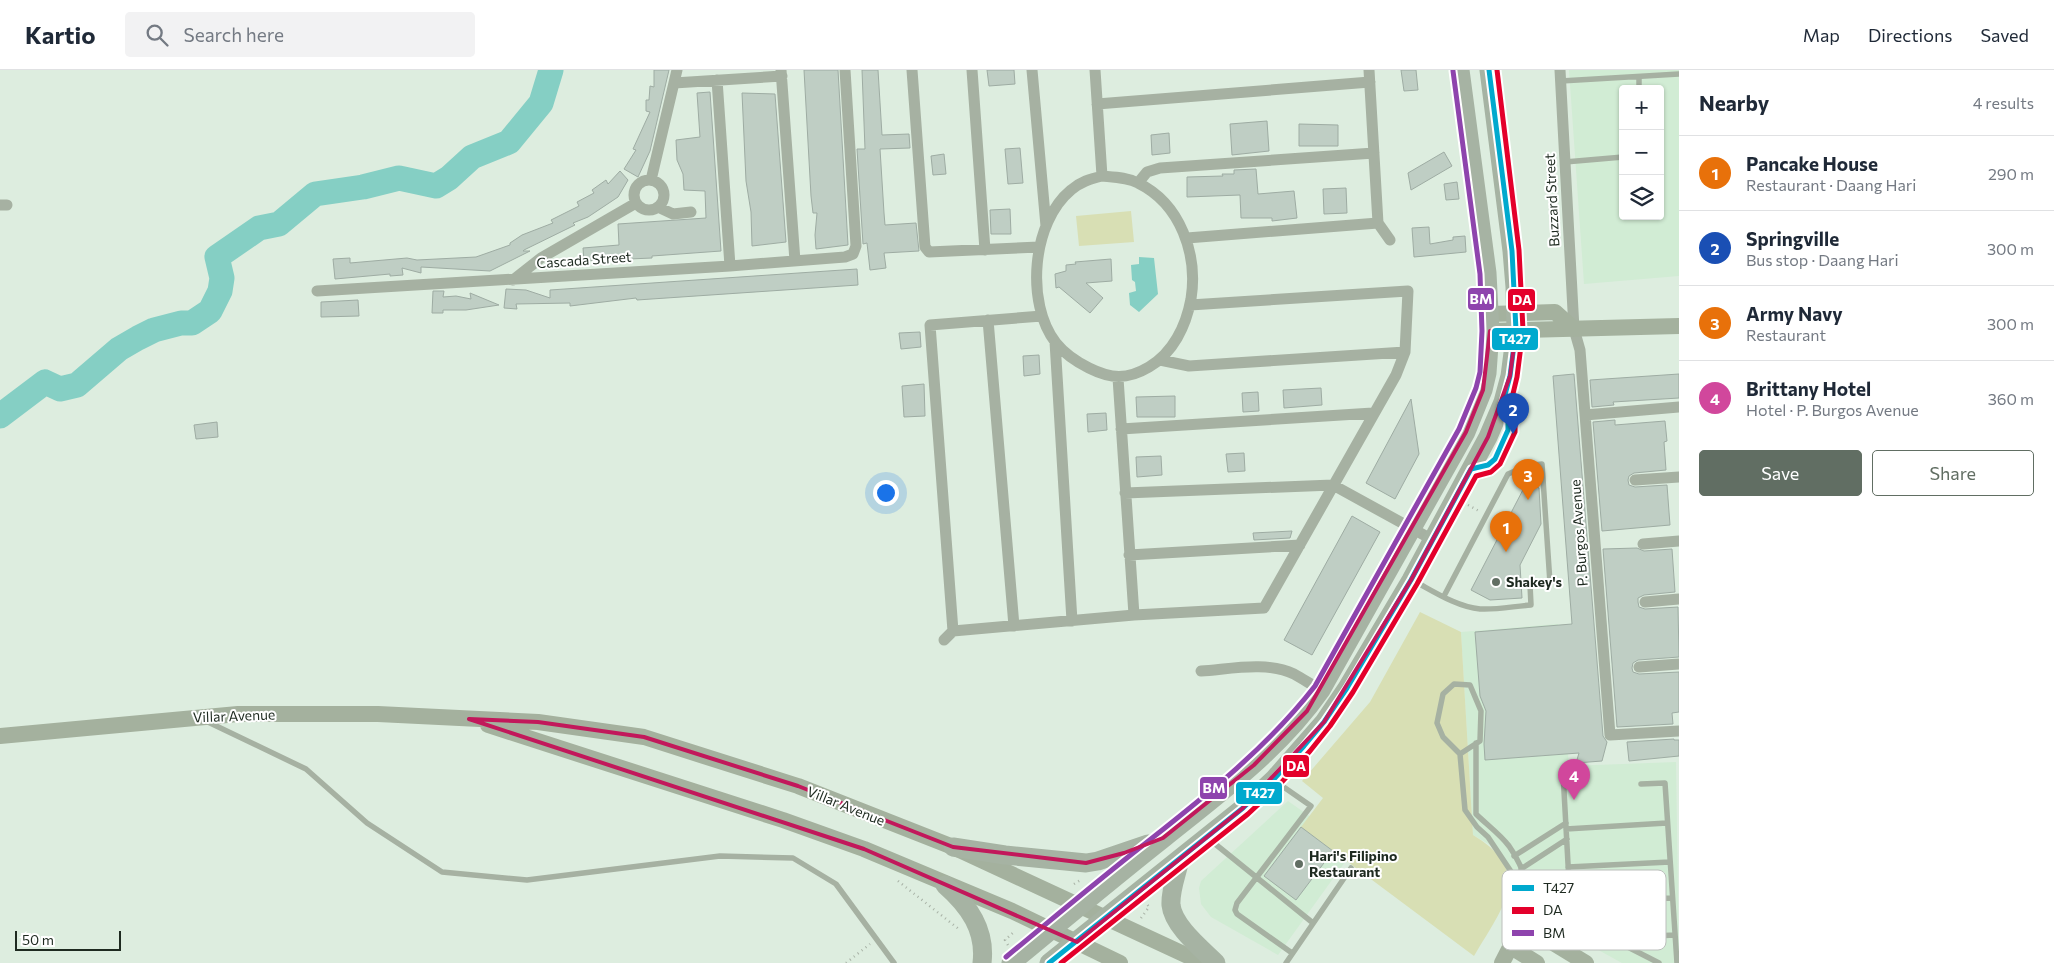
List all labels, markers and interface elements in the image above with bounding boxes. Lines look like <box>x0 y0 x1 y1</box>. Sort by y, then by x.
search box <box>125 12 475 57</box>
text: Kartio <box>25 20 95 49</box>
icon: search <box>143 21 171 49</box>
text: Search here <box>183 23 284 46</box>
text: Map <box>1803 24 1840 46</box>
text: Directions <box>1868 24 1952 46</box>
text: Saved <box>1980 24 2029 46</box>
map controls <box>1619 85 1664 220</box>
button: + <box>1619 85 1664 130</box>
text: Nearby <box>1699 90 1769 115</box>
text: 4 results <box>1973 93 2034 112</box>
button: − <box>1619 130 1664 175</box>
text: Pancake House <box>1746 152 1878 175</box>
street label: Buzzard Street <box>1541 153 1562 247</box>
text: 1 <box>1711 164 1719 183</box>
text: 290 m <box>1988 164 2034 183</box>
button: layers <box>1619 175 1664 220</box>
text: Restaurant · Daang Hari <box>1746 175 1916 194</box>
text: Springville <box>1746 227 1839 250</box>
text: 2 <box>1710 239 1720 258</box>
text: 300 m <box>1987 239 2034 258</box>
street label: Cascada Street <box>536 248 632 271</box>
text: Bus stop · Daang Hari <box>1746 250 1899 269</box>
line badge: BM <box>1467 287 1495 311</box>
line badge: DA <box>1507 288 1536 312</box>
text: BM <box>1470 290 1492 307</box>
text: DA <box>1512 291 1532 308</box>
text: Army Navy <box>1746 302 1843 325</box>
text: 3 <box>1710 314 1720 333</box>
text: 300 m <box>1987 314 2034 333</box>
text: Restaurant <box>1746 325 1826 344</box>
line badge: T427 <box>1491 327 1539 351</box>
text: T427 <box>1499 330 1531 347</box>
text: Brittany Hotel <box>1746 377 1871 400</box>
text: 4 <box>1710 389 1720 408</box>
text: 360 m <box>1988 389 2034 408</box>
pin: 2 <box>1497 393 1529 434</box>
text: Hotel · P. Burgos Avenue <box>1746 400 1919 419</box>
button: Save <box>1699 450 1862 496</box>
button: Share <box>1872 450 2034 496</box>
pin: 3 <box>1512 459 1544 500</box>
street label: P. Burgos Avenue <box>1566 479 1591 587</box>
your location <box>873 480 899 506</box>
pin: 1 <box>1490 511 1522 552</box>
place label: Shakey's <box>1506 573 1563 590</box>
marker: Shakey's <box>1490 576 1502 588</box>
street label: Villar Avenue <box>192 706 276 725</box>
line badge: DA <box>1282 754 1310 778</box>
text: DA <box>1286 757 1306 774</box>
pin: 4 <box>1558 759 1590 800</box>
line badge: BM <box>1199 776 1228 800</box>
text: BM <box>1203 779 1225 796</box>
line badge: T427 <box>1235 781 1283 805</box>
street label: Villar Avenue <box>805 782 888 829</box>
text: T427 <box>1243 784 1275 801</box>
place label: Hari's Filipino Restaurant <box>1309 847 1397 880</box>
marker: Hari's Filipino Restaurant <box>1293 858 1305 870</box>
legend <box>1502 870 1666 950</box>
text: T427 <box>1543 879 1574 896</box>
text: DA <box>1543 901 1563 918</box>
text: BM <box>1543 924 1565 941</box>
scale bar <box>15 928 121 951</box>
text: 50 m <box>22 931 54 948</box>

